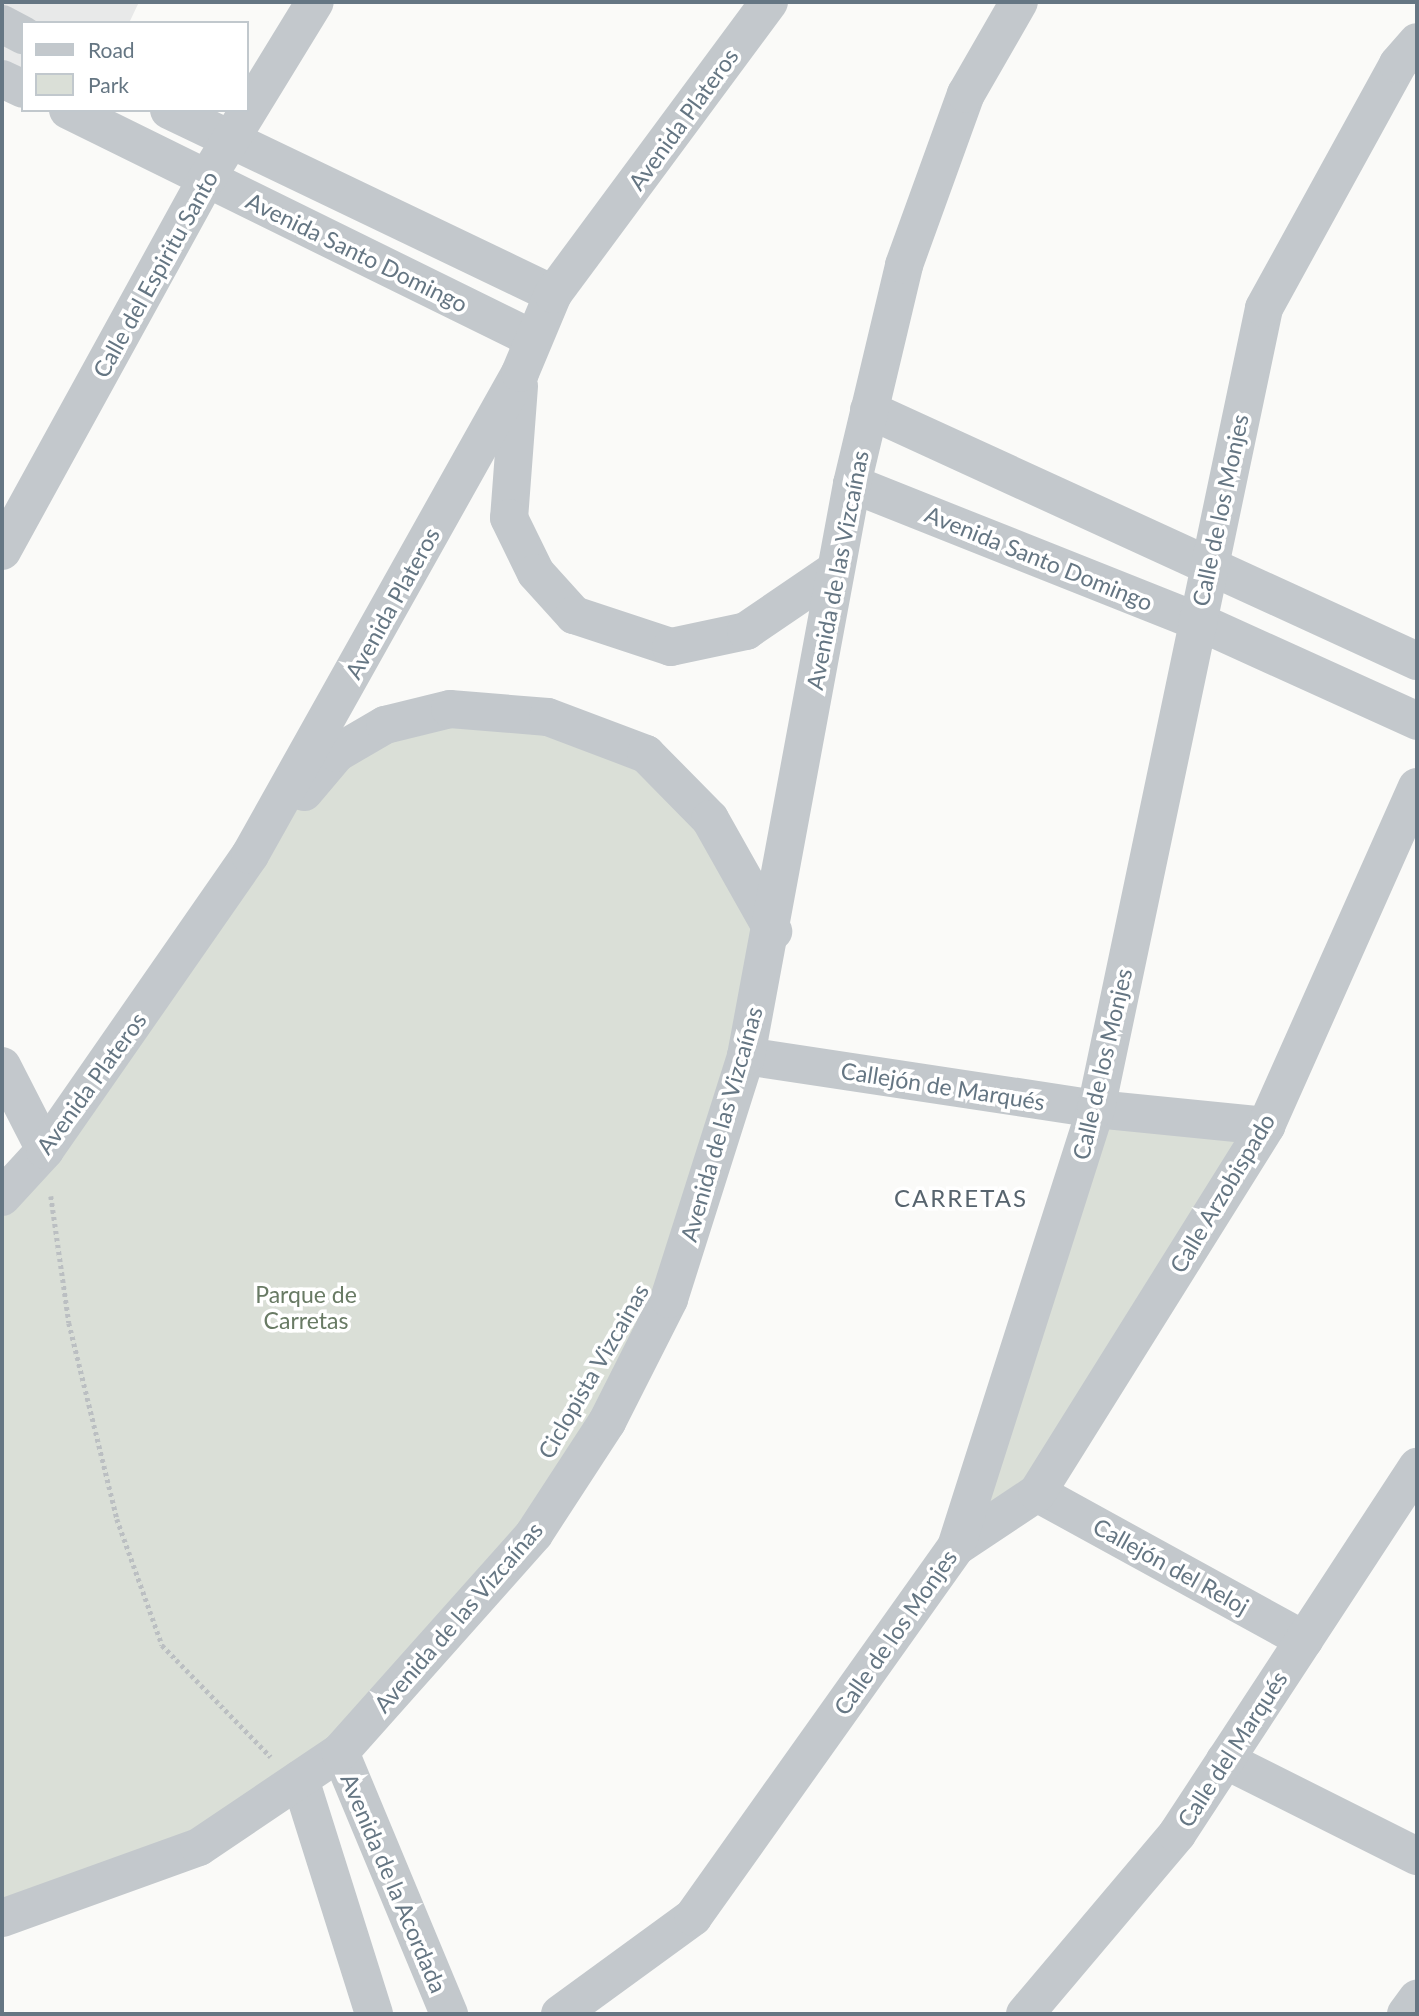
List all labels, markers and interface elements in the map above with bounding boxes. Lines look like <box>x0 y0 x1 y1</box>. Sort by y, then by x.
legend <box>21 21 248 112</box>
text: Road <box>88 37 135 62</box>
street label: Avenida Plateros <box>622 43 744 195</box>
text: Park <box>88 72 129 97</box>
street label: Calle del Espiritu Santo <box>87 166 223 382</box>
street label: Avenida Santo Domingo <box>242 186 472 318</box>
street label: Calle de los Monjes <box>1186 412 1254 608</box>
street label: Avenida de las Vizcaínas <box>800 448 874 692</box>
street label: Avenida Santo Domingo <box>921 500 1157 616</box>
street label: Avenida Plateros <box>339 523 445 683</box>
street label: Calle de los Monjes <box>1067 966 1137 1162</box>
street label: Avenida de las Vizcaínas <box>674 1003 768 1245</box>
street label: Avenida Plateros <box>30 1007 152 1159</box>
street label: Callejón de Marqués <box>839 1056 1047 1116</box>
street label: Calle Arzobispado <box>1163 1108 1281 1278</box>
district label: CARRETAS <box>895 1184 1027 1212</box>
street label: Ciclopista Vizcainas <box>532 1278 654 1464</box>
park label: Parque de Carretas <box>255 1280 357 1334</box>
street label: Callejón del Reloj <box>1089 1512 1253 1620</box>
street label: Avenida de las Vizcaínas <box>368 1516 548 1718</box>
street label: Calle de los Monjes <box>828 1544 962 1720</box>
street label: Calle del Marqués <box>1171 1666 1293 1832</box>
street label: Avenida de la Acordada <box>335 1769 453 1997</box>

